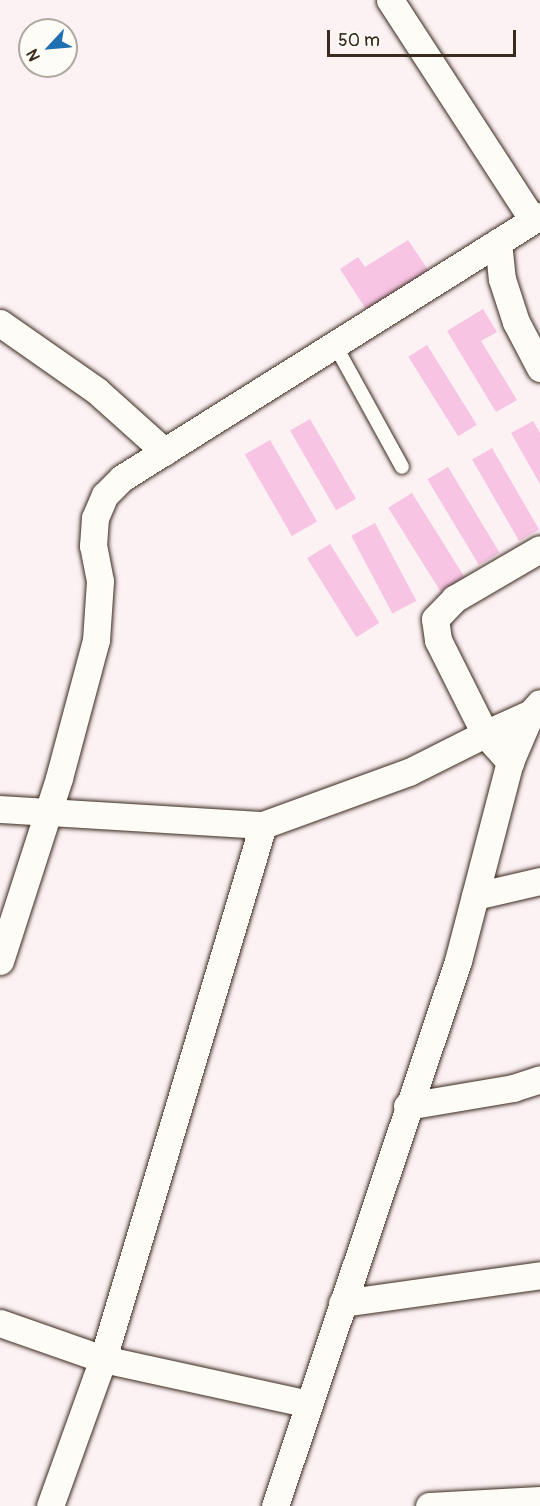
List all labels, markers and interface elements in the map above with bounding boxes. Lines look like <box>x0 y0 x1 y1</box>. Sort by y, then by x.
north arrow <box>18 18 78 78</box>
scale bar <box>330 18 519 56</box>
text: 50 m <box>338 29 380 52</box>
text: N <box>22 46 45 64</box>

